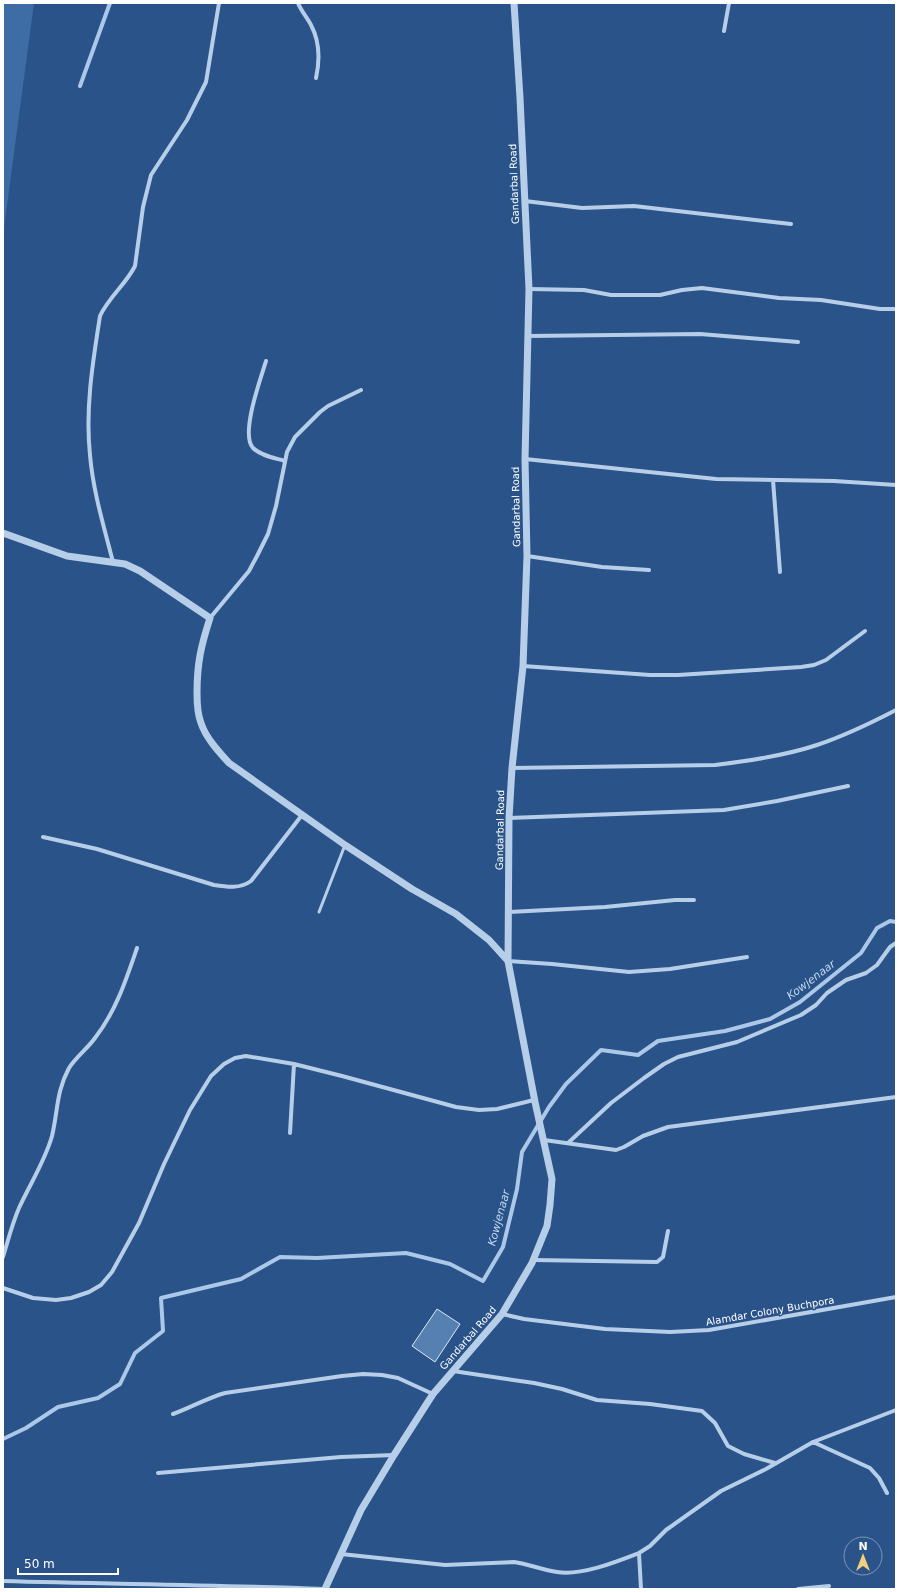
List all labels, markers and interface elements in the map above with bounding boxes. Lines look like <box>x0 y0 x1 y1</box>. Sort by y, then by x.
street label: Gandarbal Road <box>507 144 521 224</box>
street label: Gandarbal Road <box>510 467 522 547</box>
street label: Gandarbal Road <box>494 790 506 870</box>
water label: Kowjenaar <box>784 957 839 1002</box>
water label: Kowjenaar <box>485 1187 513 1247</box>
street label: Alamdar Colony Buchpora <box>705 1294 835 1328</box>
street label: Gandarbal Road <box>437 1304 499 1372</box>
north arrow <box>843 1536 883 1576</box>
text: N <box>858 1540 868 1553</box>
scale bar <box>18 1550 118 1576</box>
text: 50 m <box>24 1557 55 1571</box>

